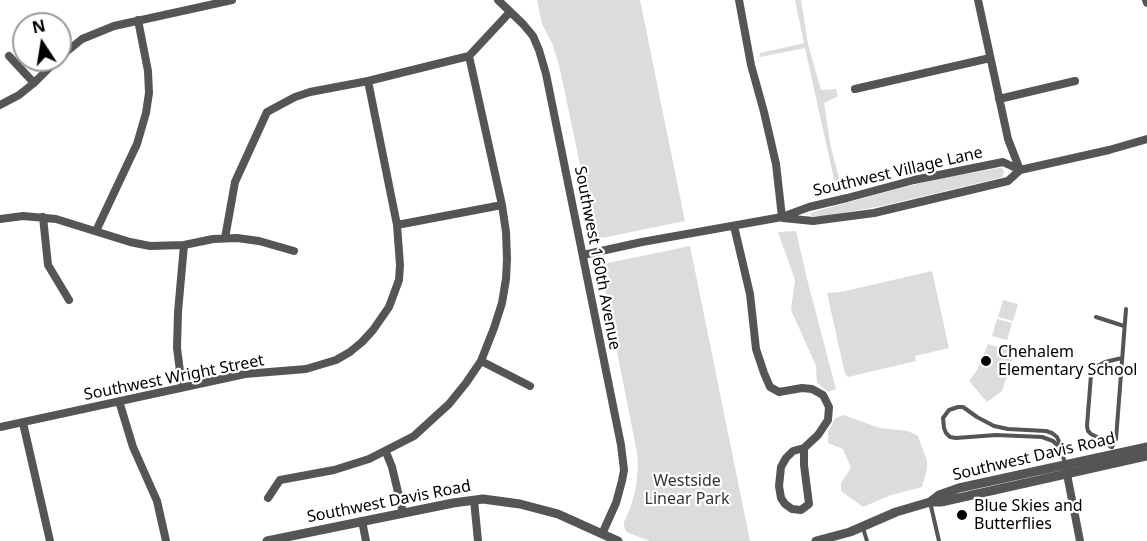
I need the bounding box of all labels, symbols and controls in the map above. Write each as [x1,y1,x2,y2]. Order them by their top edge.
north arrow [12,12,72,72]
text: N [30,14,47,38]
street label: Southwest Village Lane [811,143,985,201]
street label: Southwest 160th Avenue [570,165,624,351]
place label: Chehalem Elementary School [998,342,1137,380]
street label: Southwest Wright Street [82,351,266,405]
marker: Chehalem Elementary School [979,354,993,368]
street label: Southwest Davis Road [951,429,1117,485]
park label: Westside Linear Park [645,471,729,509]
street label: Southwest Davis Road [305,477,473,527]
place label: Blue Skies and Butterflies [974,496,1083,534]
marker: Blue Skies and Butterflies [955,508,969,522]

